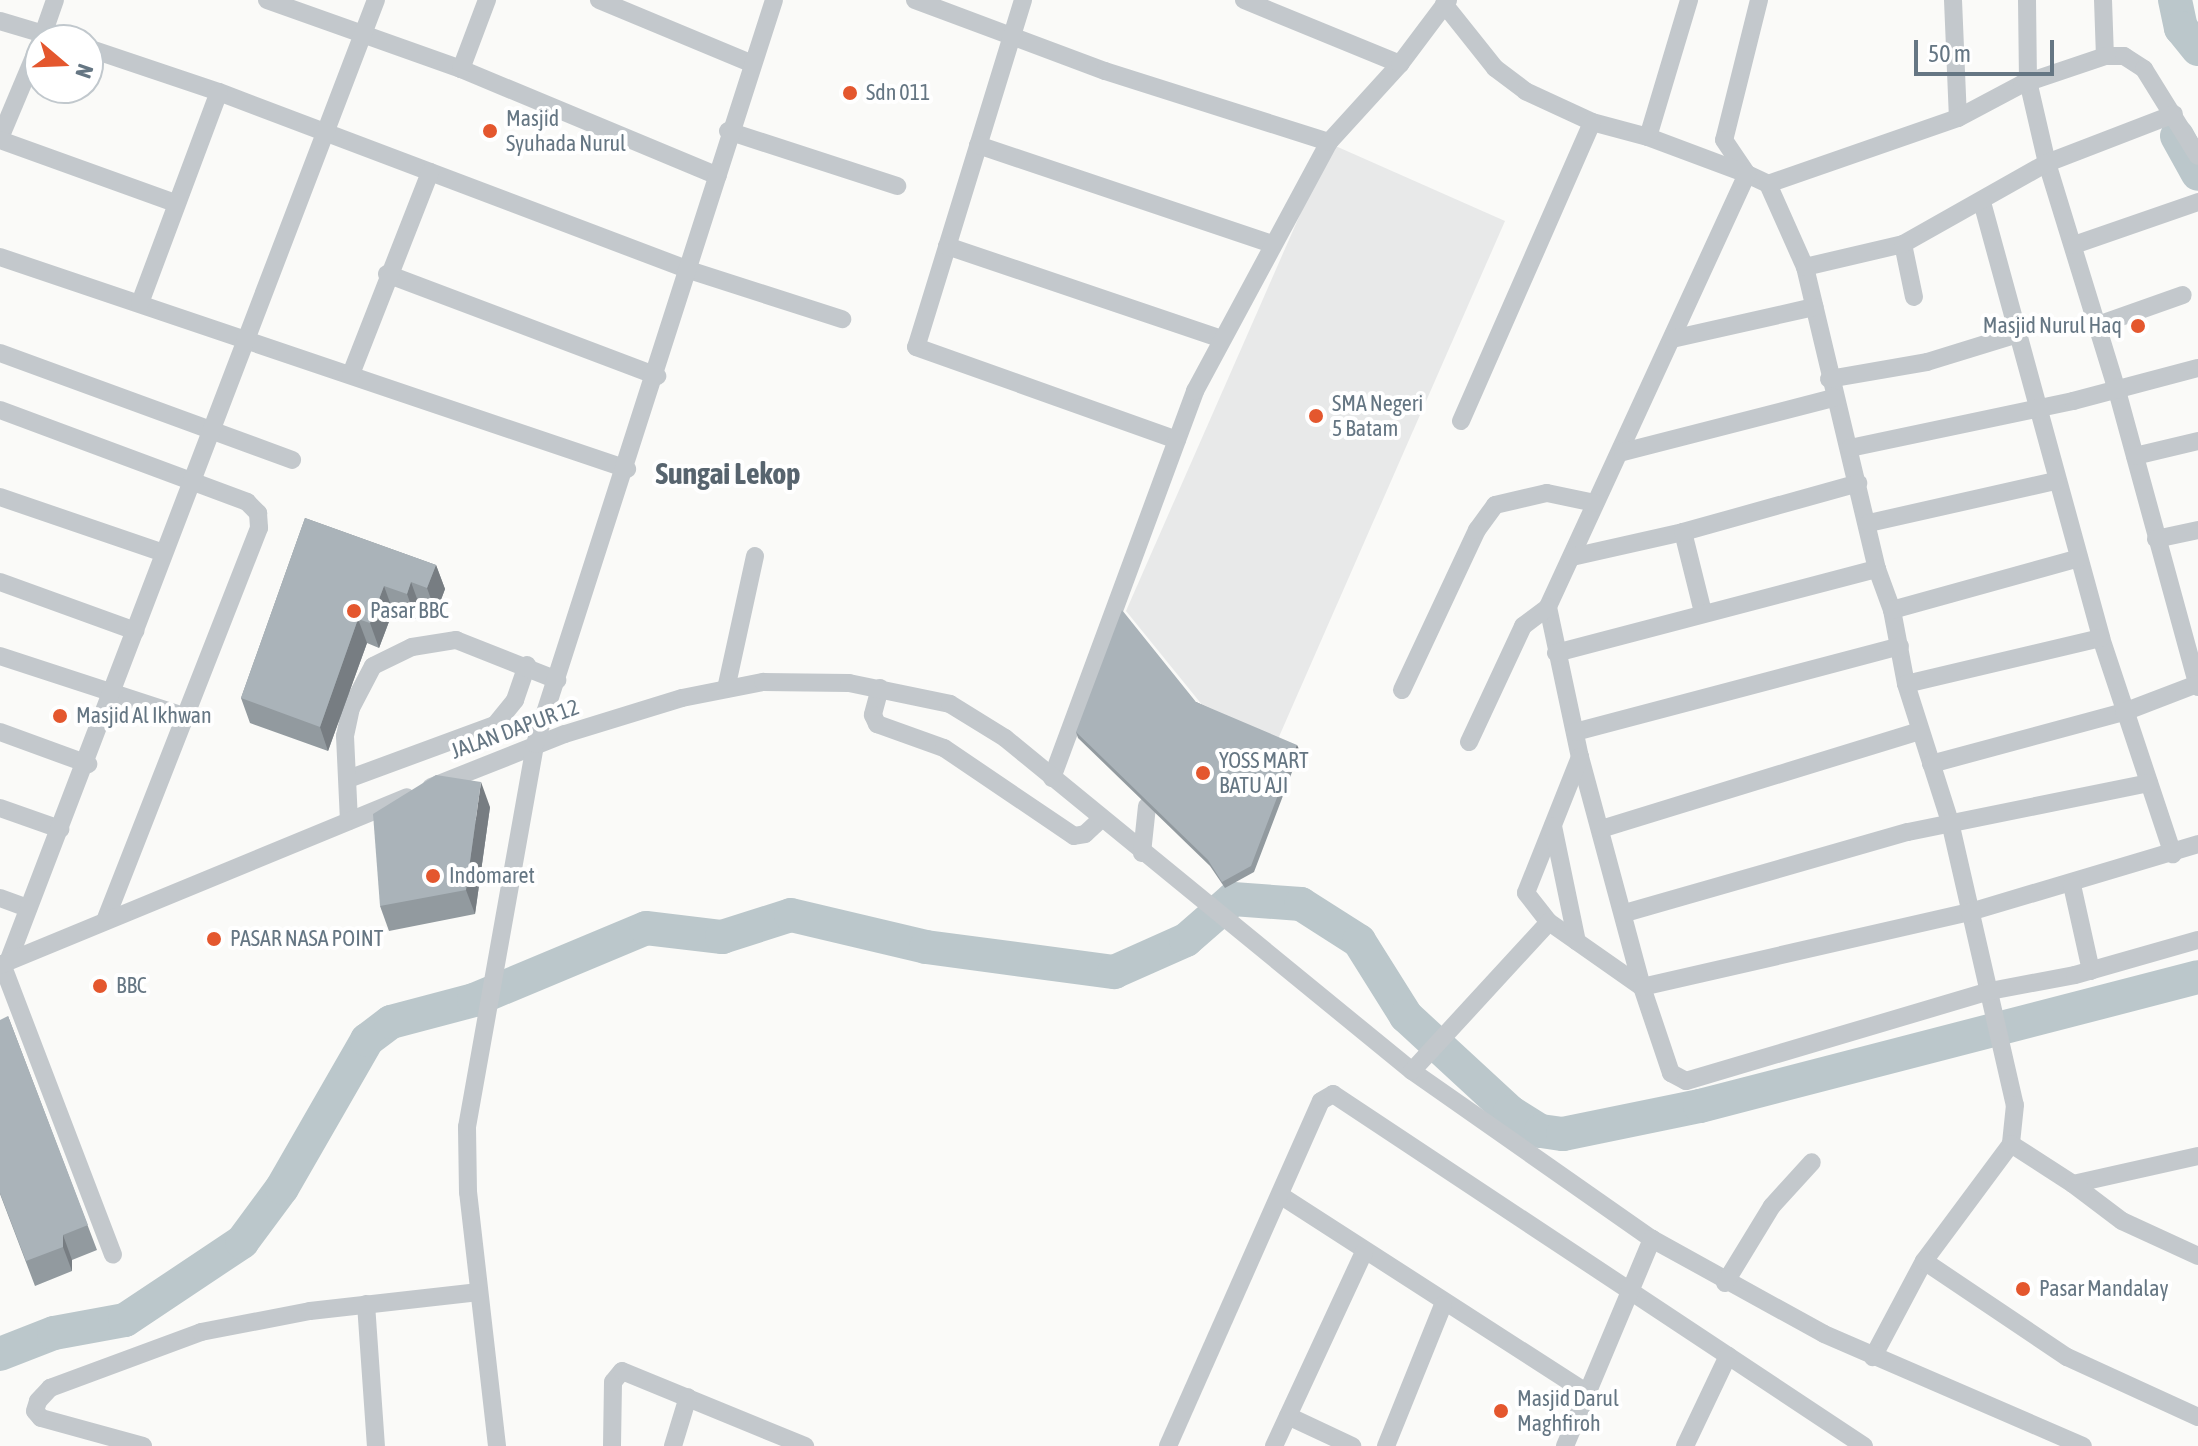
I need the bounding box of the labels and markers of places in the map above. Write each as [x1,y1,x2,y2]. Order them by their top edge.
place label: Sdn 011 [866,80,930,106]
marker: Sdn 011 [841,84,859,102]
place label: Masjid Syuhada Nurul [506,105,626,156]
marker: Masjid Syuhada Nurul [481,122,499,140]
place label: Masjid Nurul Haq [1983,313,2122,339]
marker: Masjid Nurul Haq [2129,317,2147,335]
place label: SMA Negeri 5 Batam [1332,390,1423,442]
marker: SMA Negeri 5 Batam [1307,407,1325,425]
place label: Pasar BBC [370,598,449,624]
marker: Pasar BBC [345,602,363,620]
place label: Masjid Al Ikhwan [76,703,212,729]
marker: Masjid Al Ikhwan [51,707,69,725]
place label: YOSS MART BATU AJI [1219,747,1309,798]
marker: YOSS MART BATU AJI [1194,764,1212,782]
place label: Indomaret [449,863,535,889]
marker: Indomaret [424,867,442,885]
place label: PASAR NASA POINT [230,926,383,952]
marker: PASAR NASA POINT [205,930,223,948]
place label: BBC [116,973,147,999]
marker: BBC [91,977,109,995]
place label: Pasar Mandalay [2039,1276,2168,1302]
marker: Pasar Mandalay [2014,1280,2032,1298]
place label: Masjid Darul Maghfiroh [1517,1385,1619,1436]
marker: Masjid Darul Maghfiroh [1492,1402,1510,1420]

